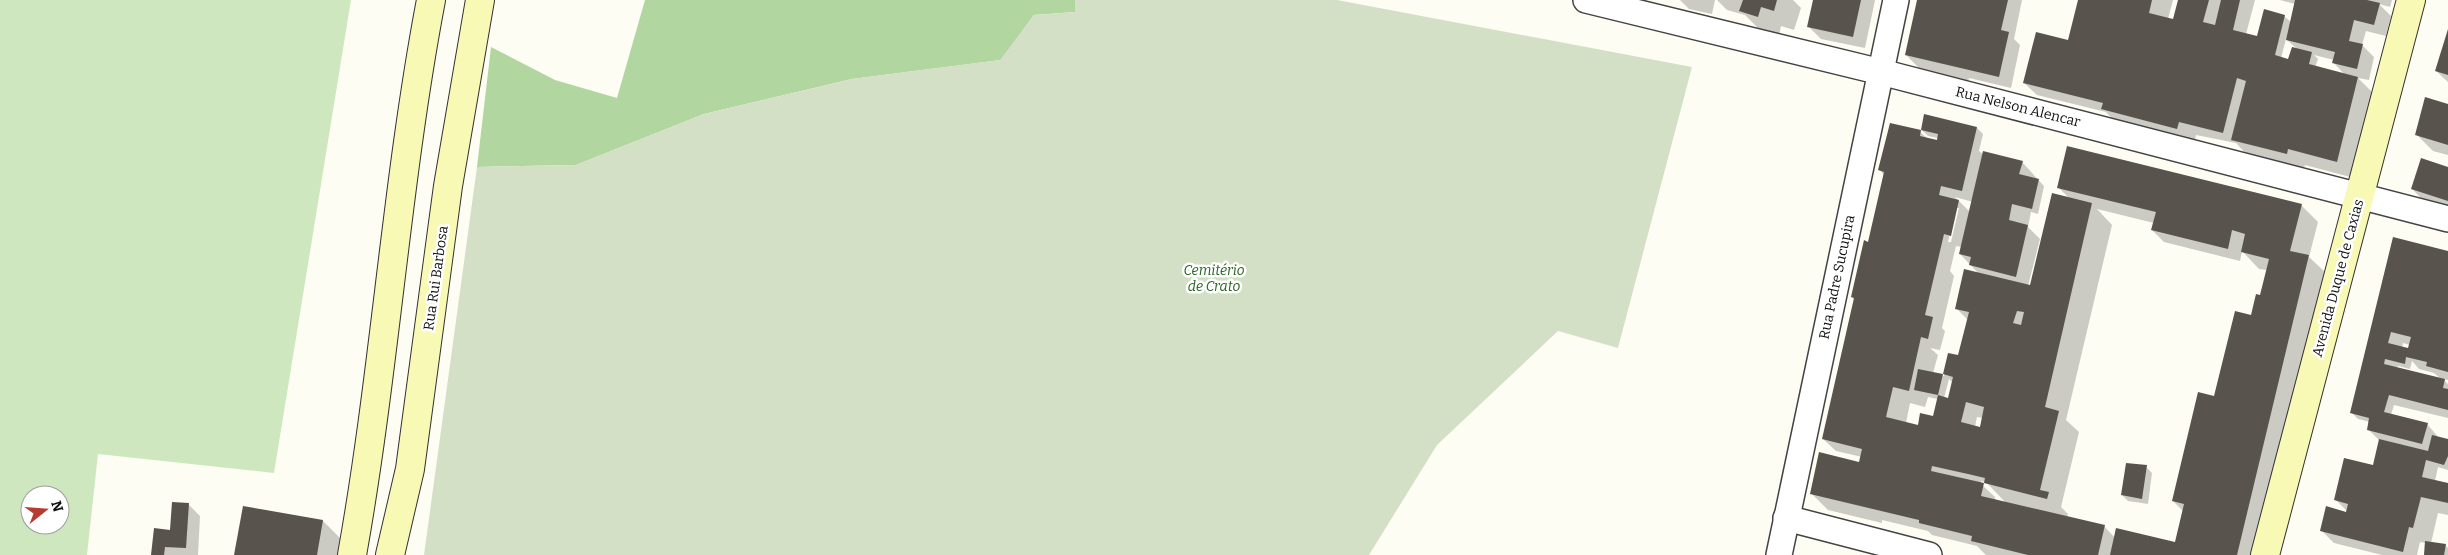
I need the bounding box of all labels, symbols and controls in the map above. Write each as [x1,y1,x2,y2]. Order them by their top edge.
street label: Rua Nelson Alencar [1954,83,2082,131]
street label: Avenida Duque de Caxias [2309,197,2367,359]
street label: Rua Padre Sucupira [1816,213,1859,341]
street label: Rua Rui Barbosa [420,224,452,331]
park label: Cemitério de Crato [1183,262,1245,295]
north arrow [20,485,70,535]
text: N [47,499,67,514]

